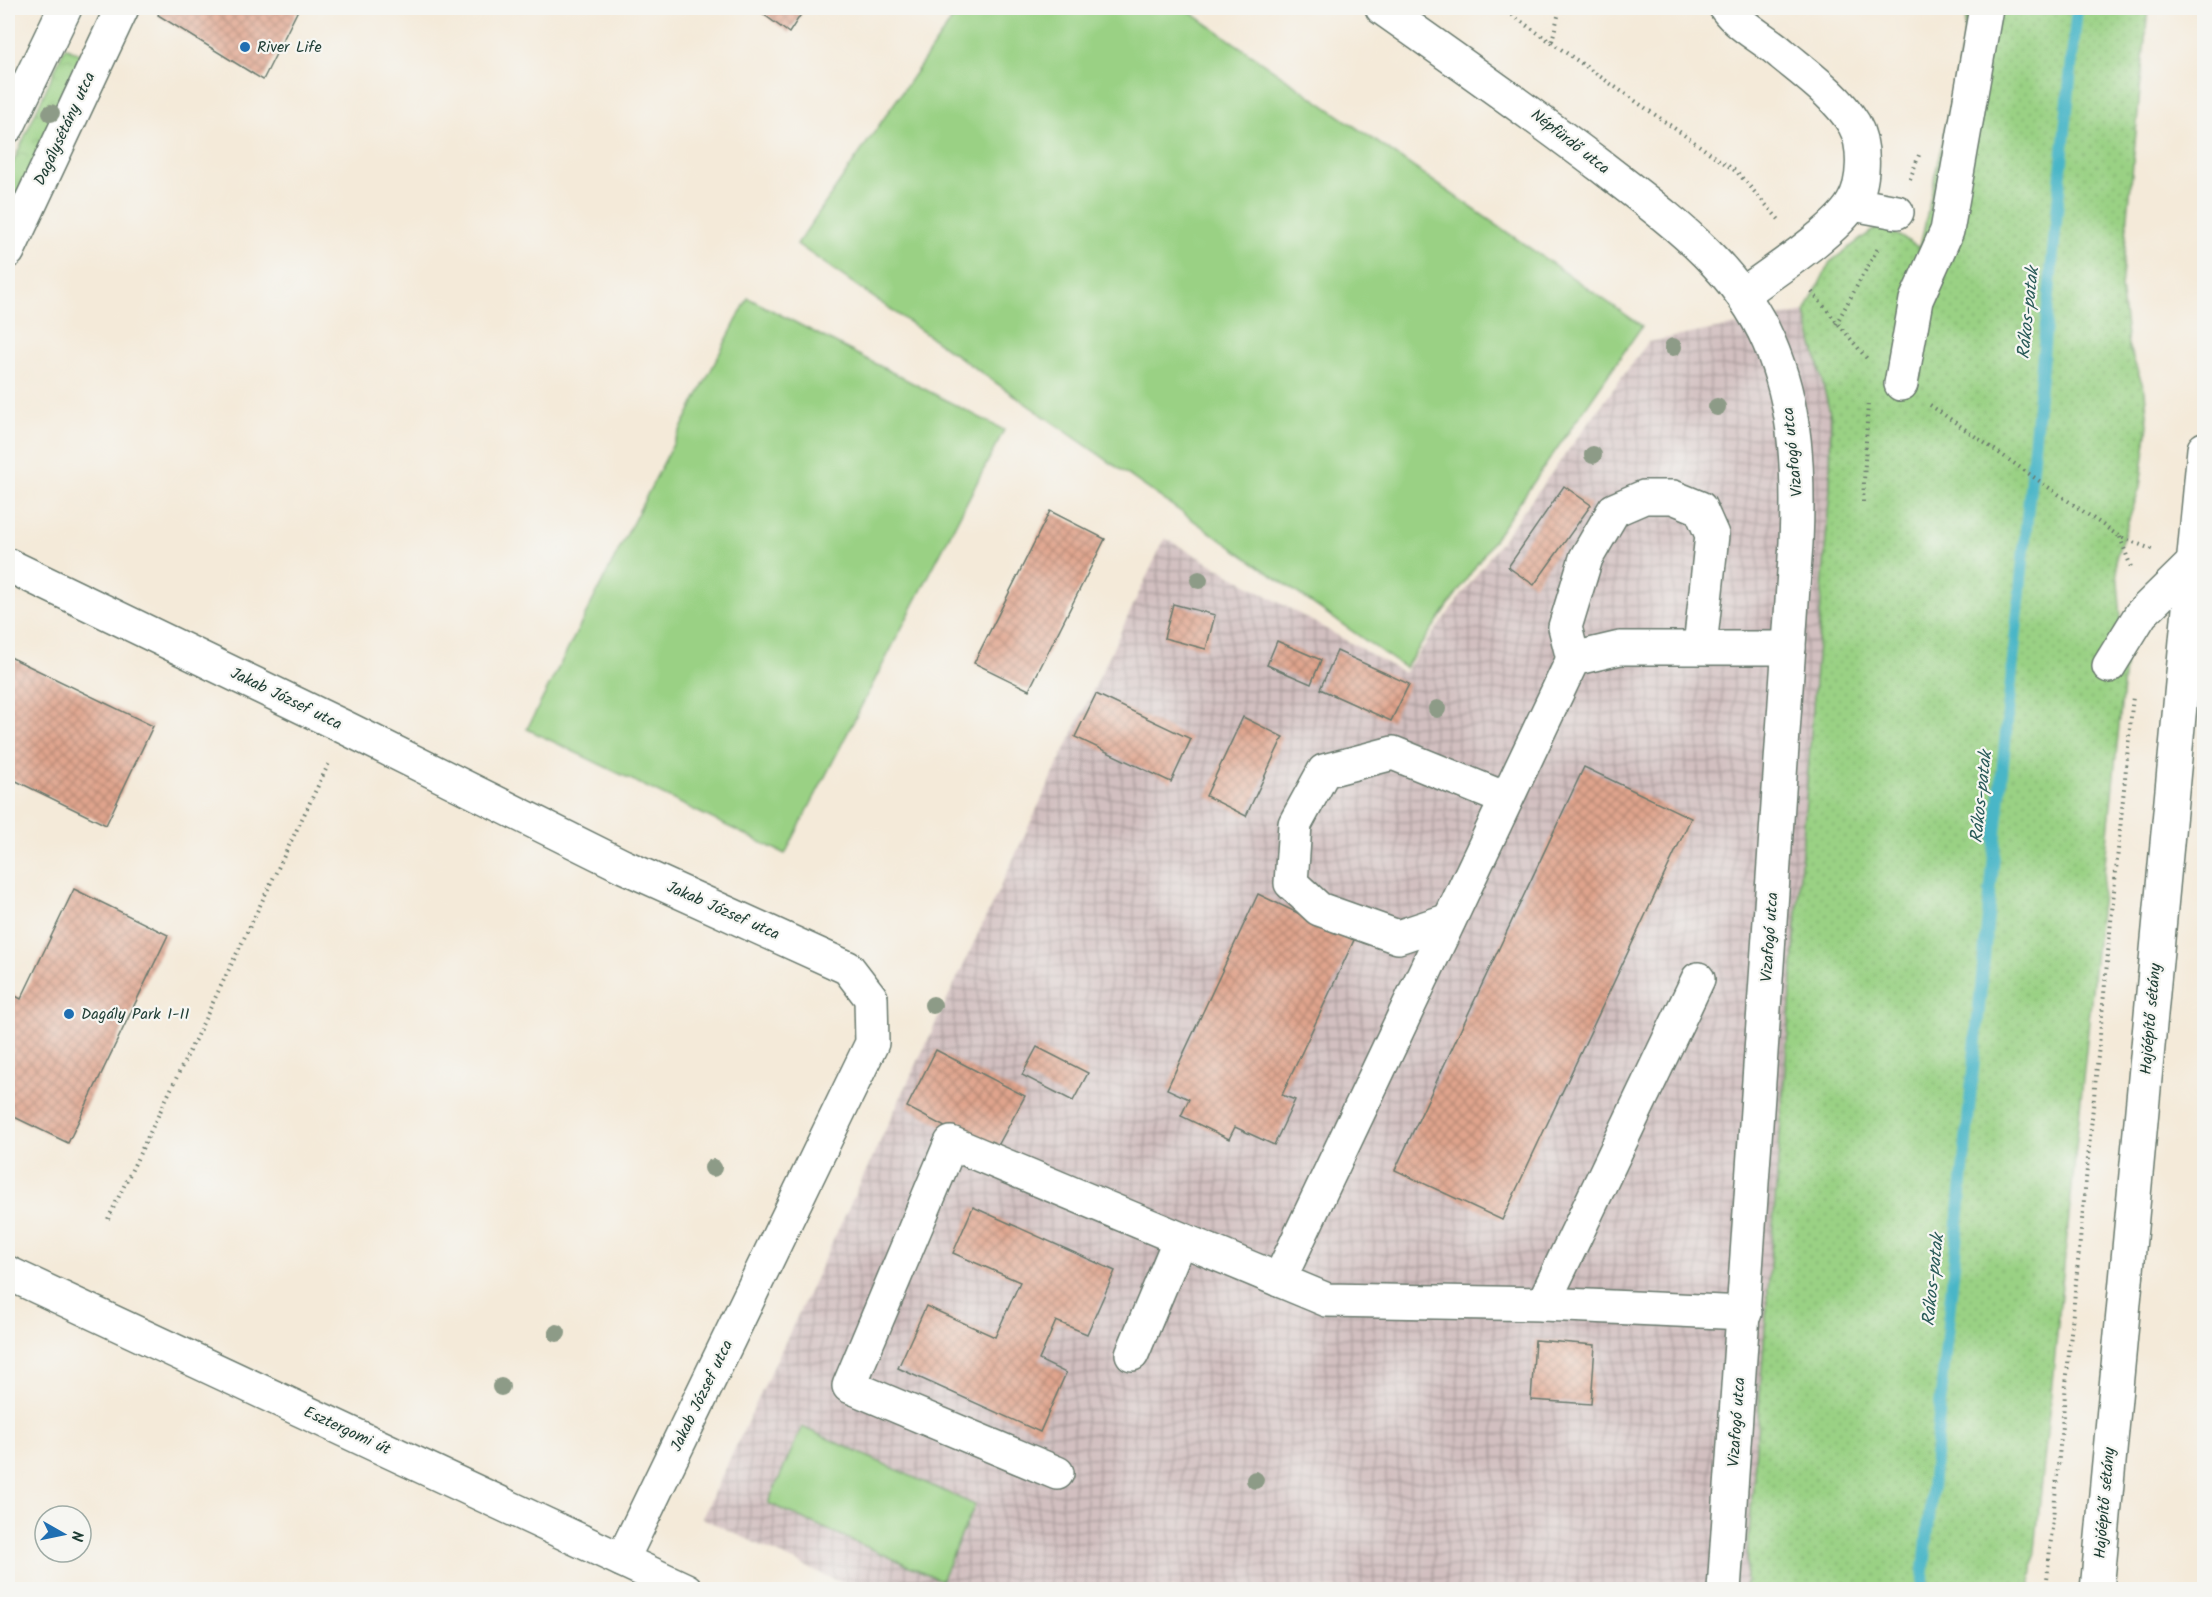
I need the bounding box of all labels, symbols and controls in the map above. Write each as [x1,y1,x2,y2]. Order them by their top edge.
place label: River Life [257,35,322,60]
marker: River Life [238,40,252,54]
street label: Dagálysétány utca [28,68,102,190]
street label: Népfürdő utca [1525,103,1615,181]
water label: Rákos-patak [2010,263,2049,360]
street label: Vizafogó utca [1776,406,1810,498]
street label: Jakab József utca [226,661,346,737]
water label: Rákos-patak [1963,747,2002,844]
street label: Jakab József utca [662,875,784,947]
street label: Vizafogó utca [1754,891,1786,983]
street label: Hajóépítő sétány [2134,962,2168,1076]
place label: Dagály Park I-II [81,1002,189,1027]
marker: Dagály Park I-II [62,1007,76,1021]
water label: Rákos-patak [1915,1230,1954,1327]
street label: Jakab József utca [664,1336,740,1456]
street label: Vizafogó utca [1721,1376,1753,1468]
street label: Esztergomi út [299,1400,395,1462]
street label: Hajóépítő sétány [2088,1446,2122,1560]
north arrow [33,1504,93,1564]
text: N [63,1529,89,1543]

